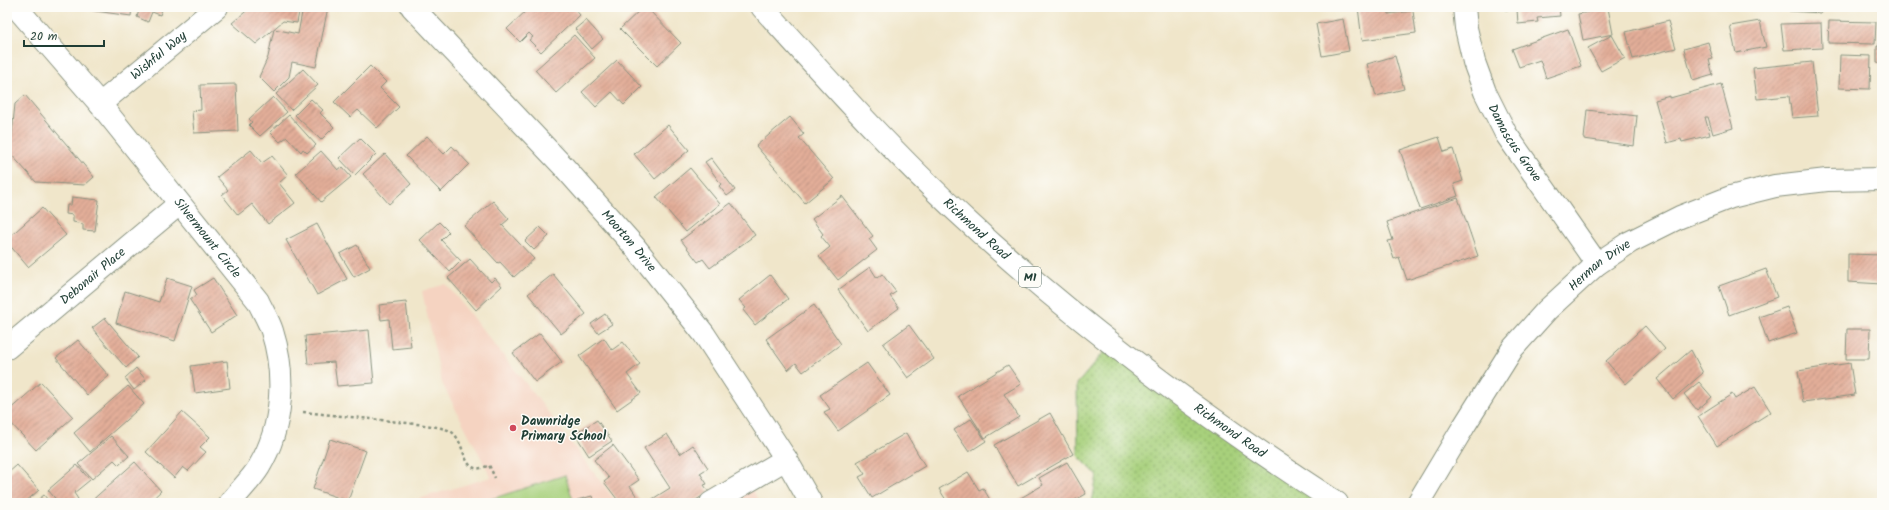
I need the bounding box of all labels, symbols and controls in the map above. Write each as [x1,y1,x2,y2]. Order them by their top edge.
scale bar [24,22,104,48]
street label: Wishful Way [126,25,192,85]
text: 20 m [30,27,58,46]
street label: Damascus Grove [1482,100,1547,186]
street label: Silvermount Circle [168,193,247,283]
street label: Richmond Road [938,193,1015,266]
street label: Moorton Drive [596,205,662,277]
street label: Herman Drive [1563,234,1635,296]
street label: Debonair Place [55,242,131,310]
road number: M1 [1019,267,1041,287]
street label: Richmond Road [1189,398,1271,464]
place label: Dawnridge Primary School [521,411,607,447]
marker: Dawnridge Primary School [508,423,518,433]

